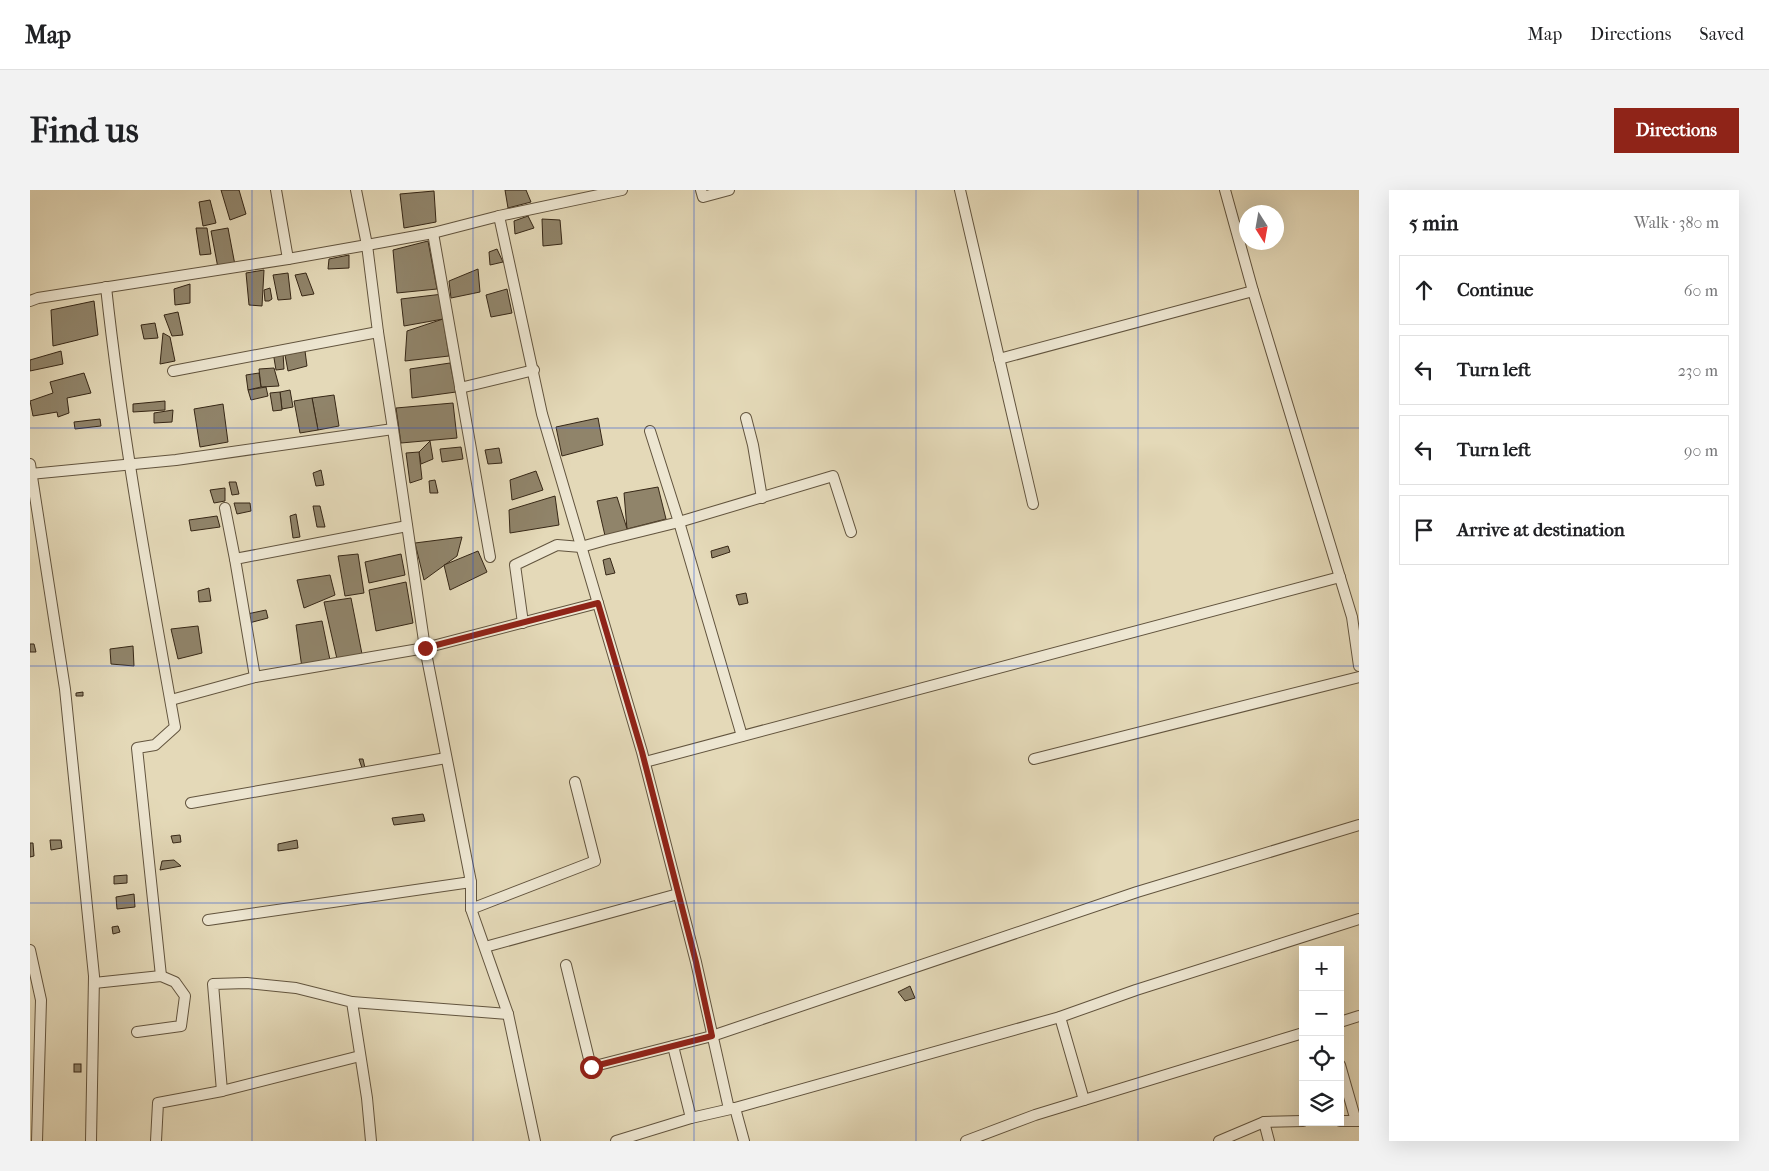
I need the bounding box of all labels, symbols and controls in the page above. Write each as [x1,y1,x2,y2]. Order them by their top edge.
text: Map [25,21,71,49]
text: Map [1528,24,1562,45]
text: Directions [1590,24,1671,45]
text: Saved [1699,24,1744,45]
button: Directions [1614,108,1739,153]
text: Find us [30,110,139,151]
north arrow [1239,205,1284,250]
text: 5 min [1409,211,1458,235]
text: Walk · 380 m [1634,213,1719,232]
icon: ahead [1410,276,1438,304]
text: Continue [1457,279,1533,301]
text: 60 m [1684,281,1718,300]
icon: left [1410,356,1438,384]
text: Turn left [1457,359,1531,381]
text: 230 m [1678,361,1718,380]
icon: left [1410,436,1438,464]
text: Turn left [1457,439,1531,461]
text: 90 m [1684,441,1718,460]
icon: arrive [1410,516,1438,544]
text: Arrive at destination [1457,519,1625,541]
route end [414,637,437,660]
map controls [1299,946,1344,1126]
button: + [1299,946,1344,991]
button: − [1299,991,1344,1036]
button: locate [1299,1036,1344,1081]
route start [580,1056,603,1079]
button: layers [1299,1081,1344,1126]

